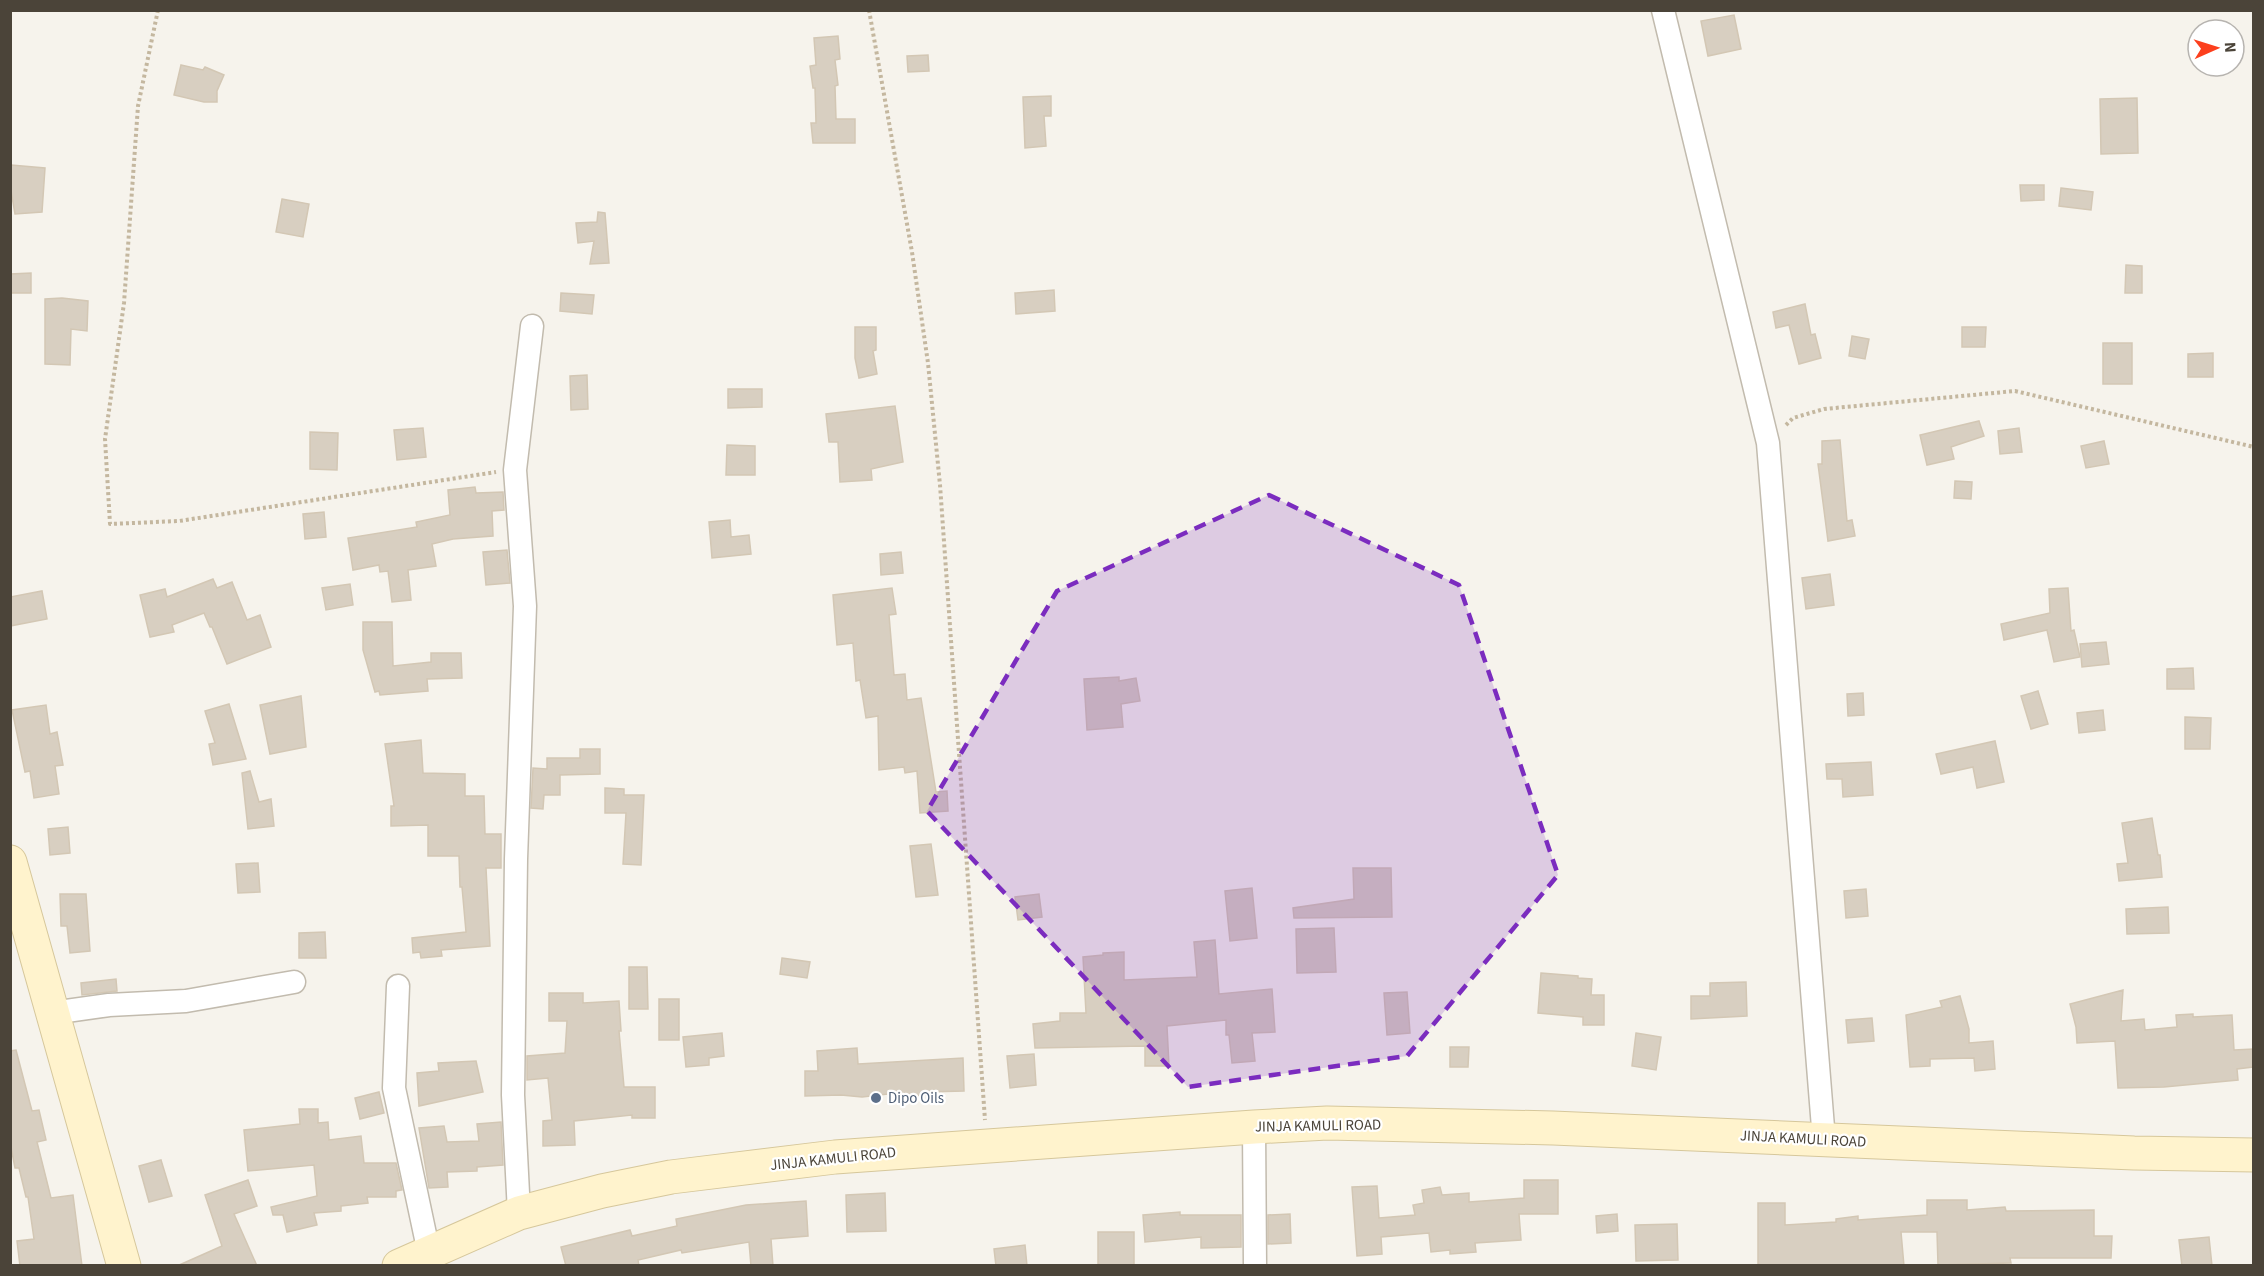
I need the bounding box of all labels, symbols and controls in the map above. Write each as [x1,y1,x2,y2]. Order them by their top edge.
north arrow [2186,18,2246,78]
text: N [2219,41,2241,53]
place label: Dipo Oils [888,1088,944,1109]
marker: Dipo Oils [869,1091,883,1105]
street label: JINJA KAMULI ROAD [1255,1114,1381,1138]
street label: JINJA KAMULI ROAD [1739,1125,1867,1153]
street label: JINJA KAMULI ROAD [769,1142,897,1176]

